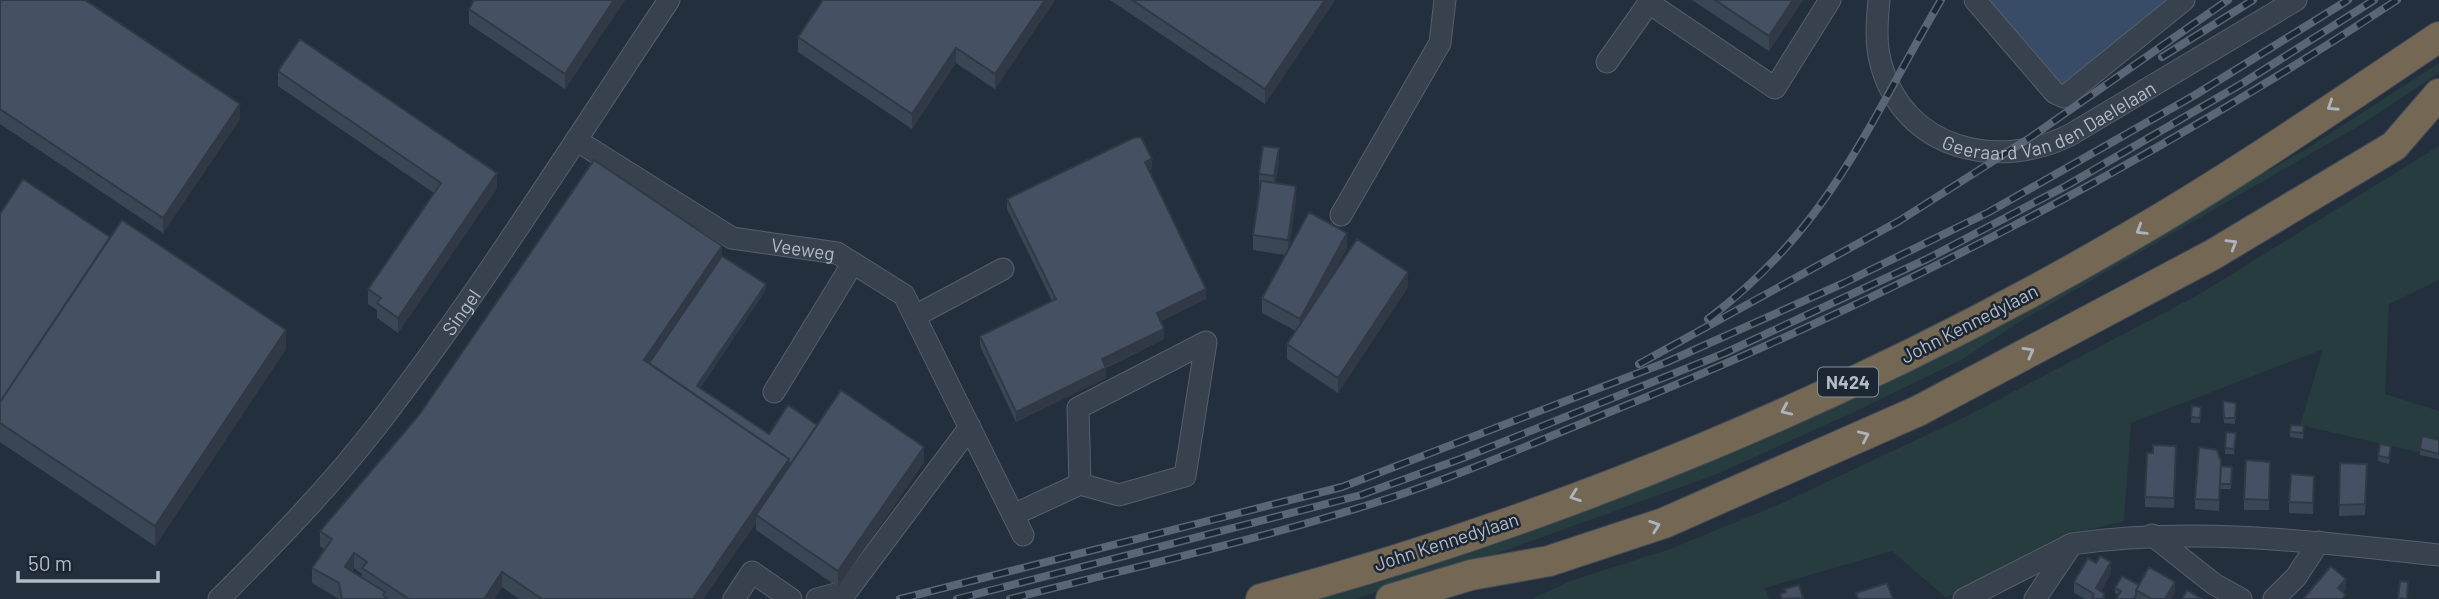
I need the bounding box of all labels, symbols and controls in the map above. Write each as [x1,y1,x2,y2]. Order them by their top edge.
street label: Geeraard Van den Daelelaan [1939,75,2159,163]
one-way arrow [2327,98,2340,111]
one-way arrow [2136,221,2149,234]
street label: Veeweg [770,232,836,264]
one-way arrow [2224,239,2237,252]
street label: John Kennedylaan [1897,279,2041,367]
street label: Singel [436,284,485,339]
one-way arrow [2022,347,2034,360]
road number: N424 [1818,368,1878,396]
one-way arrow [1780,402,1793,416]
one-way arrow [1857,430,1869,444]
one-way arrow [1570,488,1582,502]
street label: John Kennedylaan [1371,507,1521,575]
one-way arrow [1648,520,1660,534]
scale bar [18,540,158,584]
text: 50 m [28,550,72,575]

